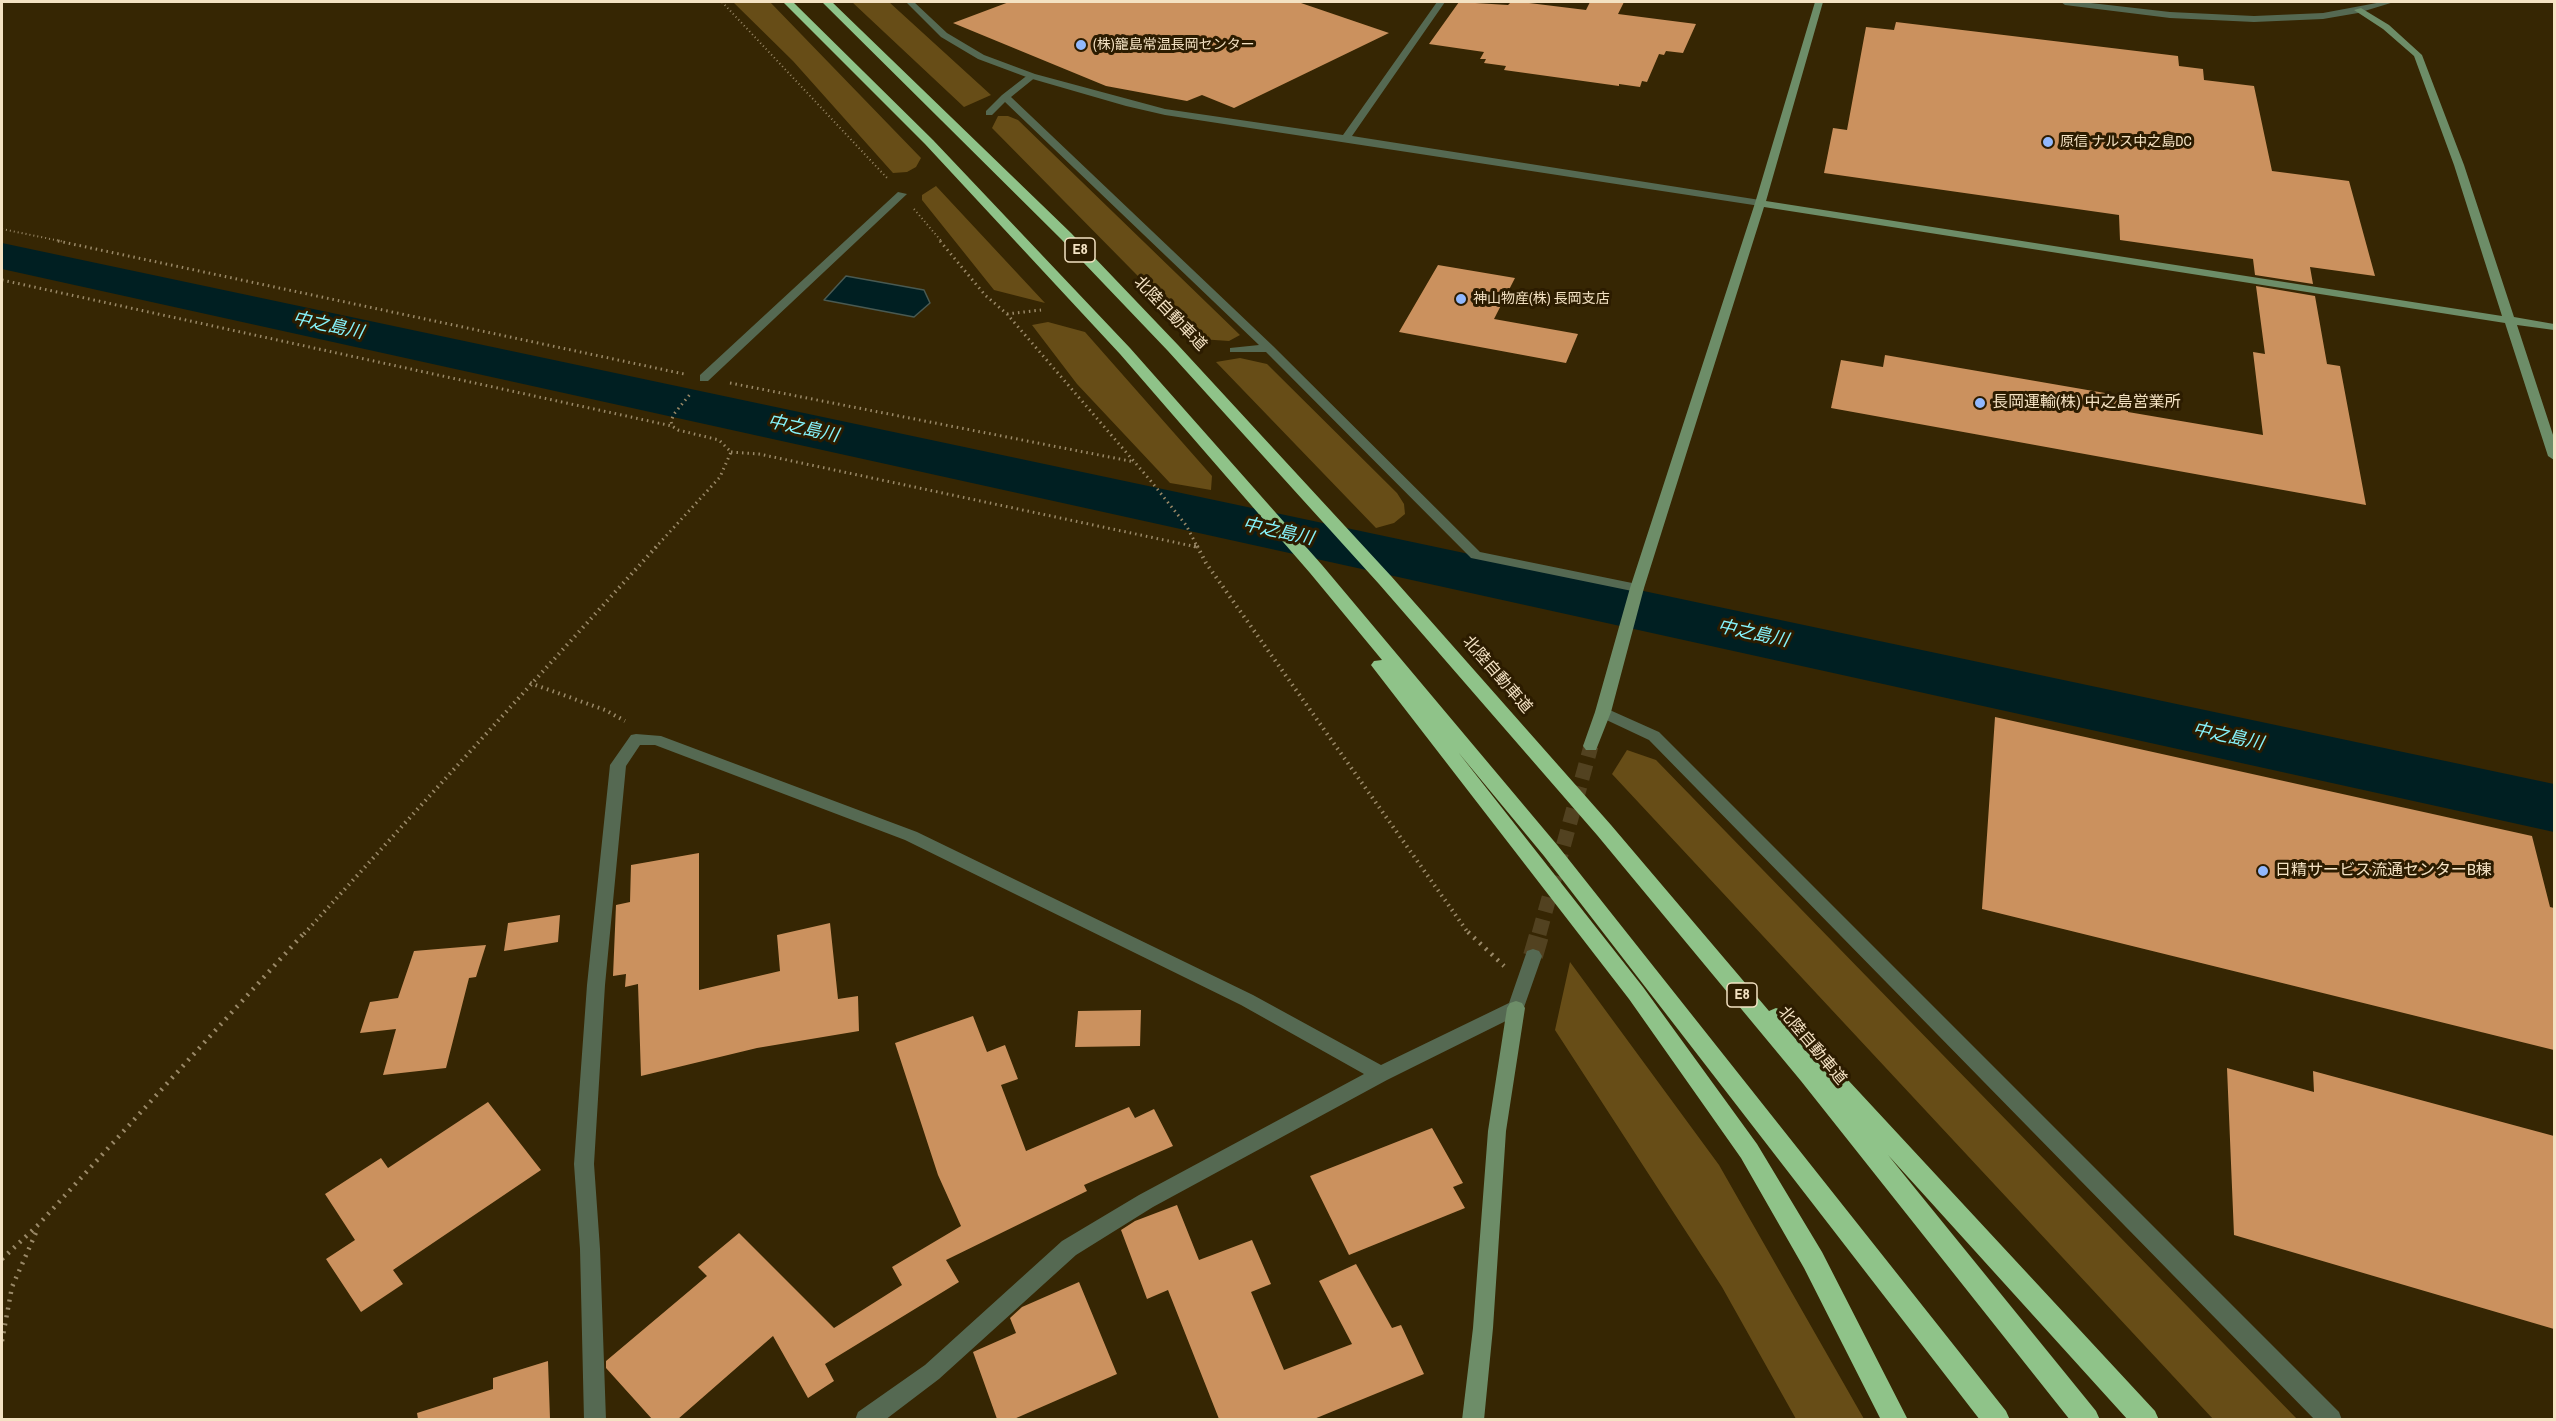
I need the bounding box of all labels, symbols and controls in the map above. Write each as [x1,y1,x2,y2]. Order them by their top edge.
place label: (株)籠島常温長岡センター [1093,37,1255,53]
marker: (株)籠島常温長岡センター [1074,38,1088,52]
place label: 原信 ナルス中之島DC [2060,134,2192,150]
marker: 原信 ナルス中之島DC [2041,135,2055,149]
road number: E8 [1065,238,1095,262]
street label: 北陸自動車道 [1130,273,1210,355]
place label: 神山物産(株) 長岡支店 [1473,291,1610,307]
marker: 神山物産(株) 長岡支店 [1454,292,1468,306]
water label: 中之島川 [291,308,365,344]
place label: 長岡運輸(株) 中之島営業所 [1992,393,2180,413]
marker: 長岡運輸(株) 中之島営業所 [1973,396,1987,410]
water label: 中之島川 [766,411,840,447]
water label: 中之島川 [1241,514,1315,550]
water label: 中之島川 [1716,616,1790,652]
street label: 北陸自動車道 [1458,632,1536,718]
water label: 中之島川 [2191,719,2265,755]
place label: 日精サービス流通センターB棟 [2275,861,2492,881]
marker: 日精サービス流通センターB棟 [2256,864,2270,878]
road number: E8 [1727,983,1757,1007]
street label: 北陸自動車道 [1774,1003,1850,1089]

